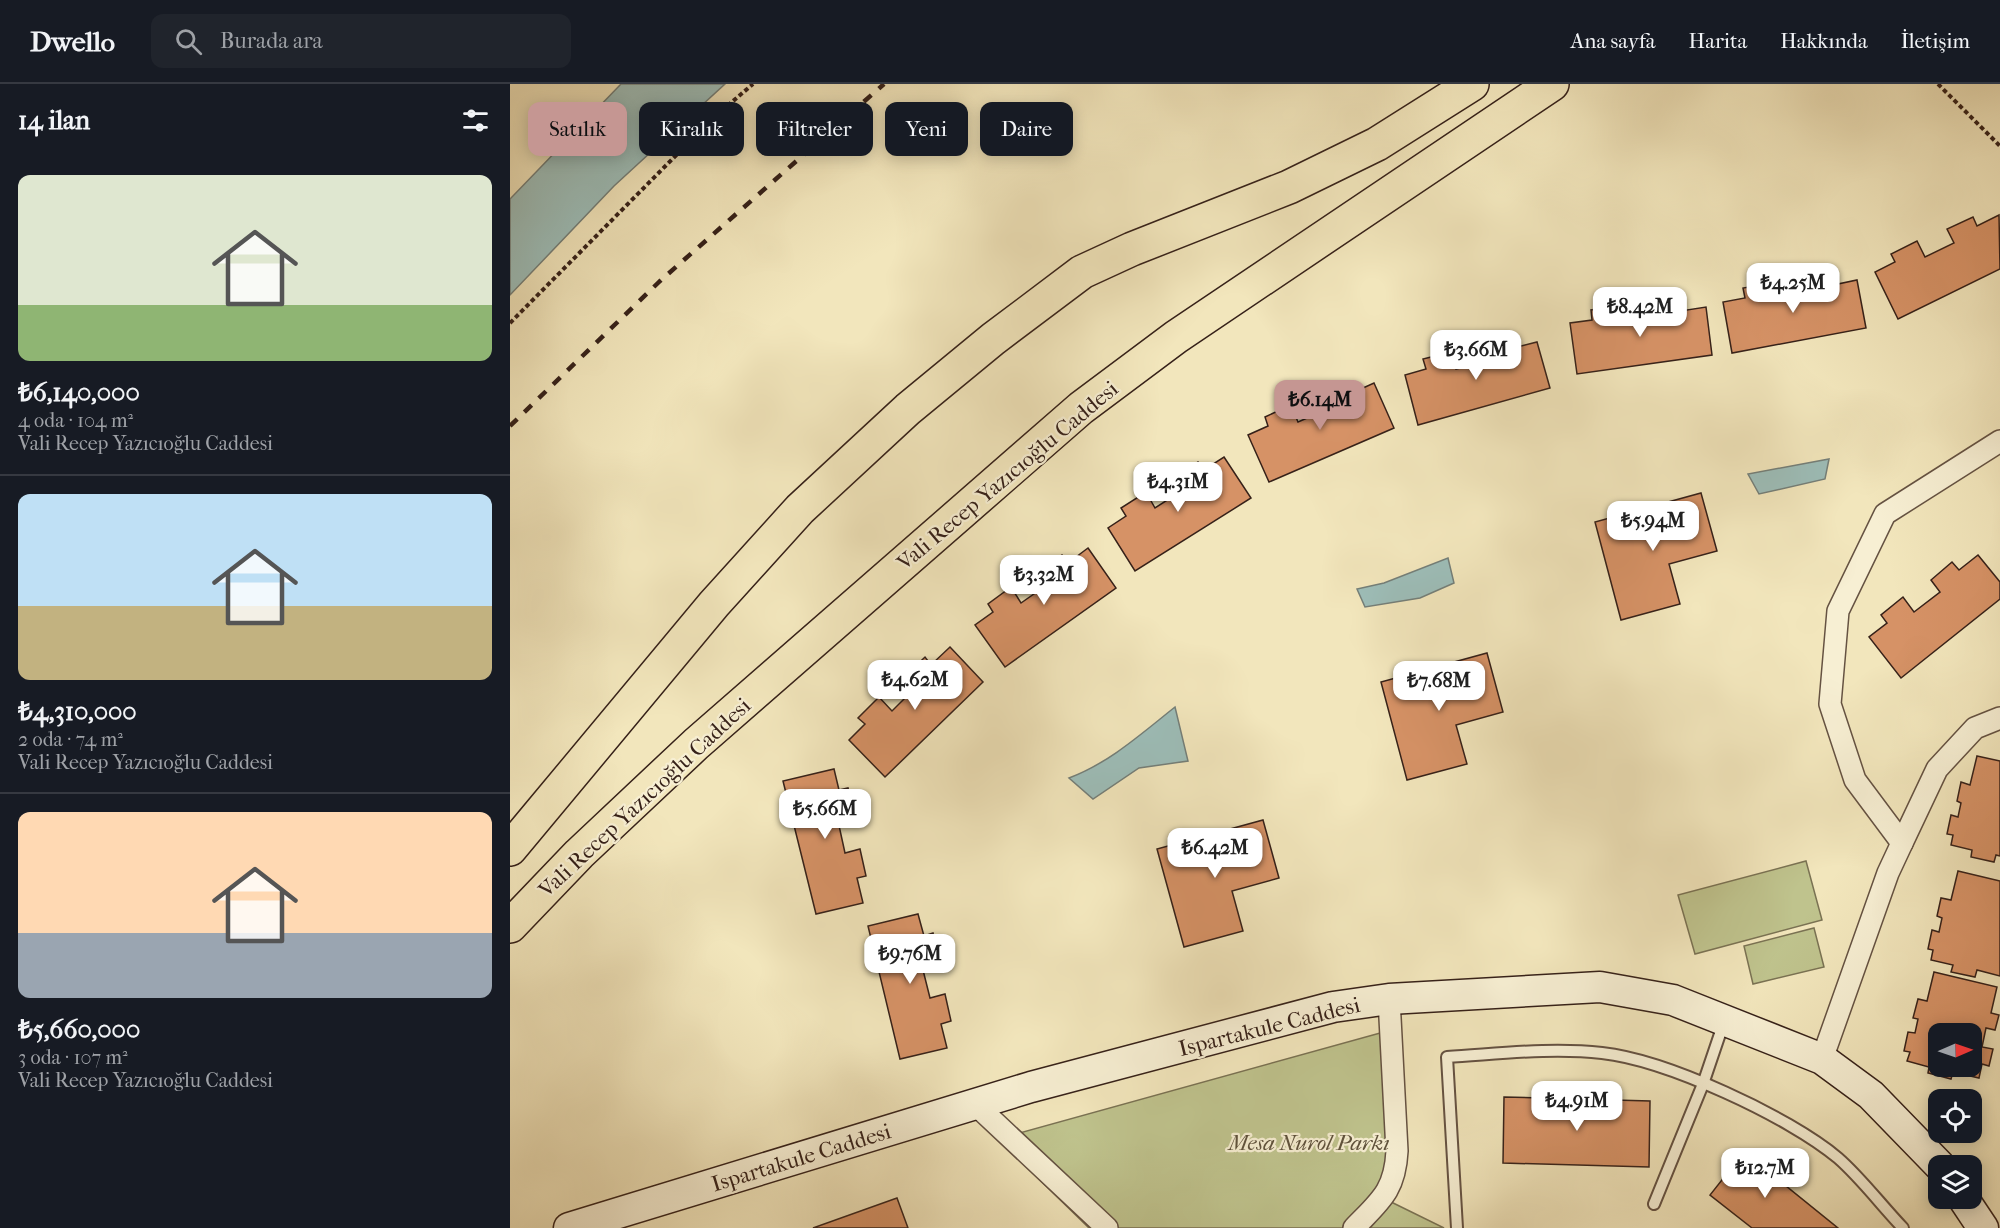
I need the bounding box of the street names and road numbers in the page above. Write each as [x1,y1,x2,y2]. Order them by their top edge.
street label: Vali Recep Yazıcıoğlu Caddesi [891,375,1124,577]
street label: Vali Recep Yazıcıoğlu Caddesi [533,692,756,904]
street label: Ispartakule Caddesi [1176,992,1363,1062]
street label: Ispartakule Caddesi [709,1118,895,1198]

